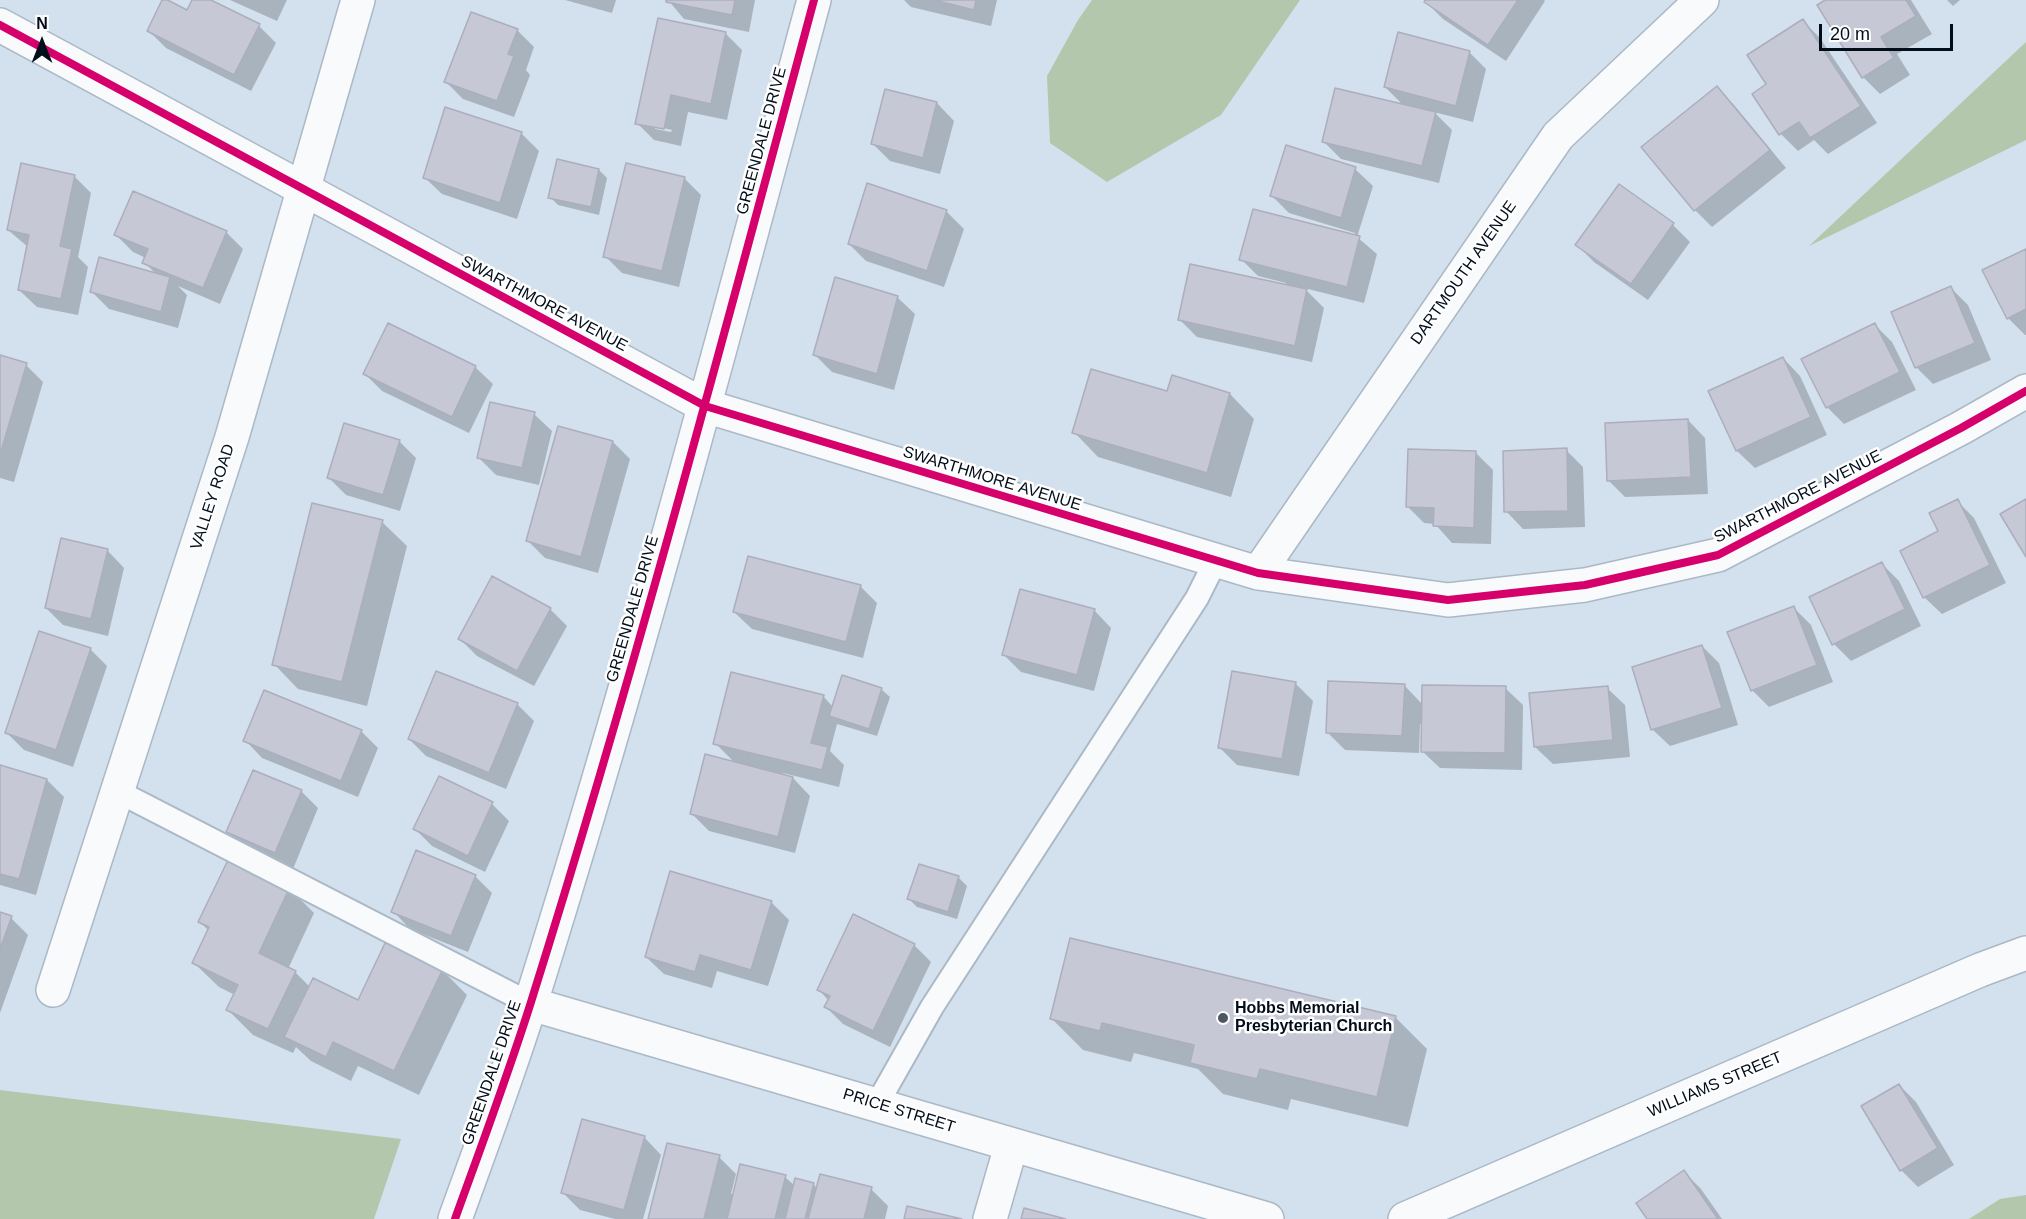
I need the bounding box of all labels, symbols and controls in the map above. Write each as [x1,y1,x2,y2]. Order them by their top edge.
north arrow [12,12,72,72]
scale bar [1822,12,1956,50]
text: N [36,15,48,32]
text: 20 m [1830,24,1870,44]
street label: GREENDALE DRIVE [733,65,791,217]
street label: DARTMOUTH AVENUE [1407,197,1521,349]
street label: SWARTHMORE AVENUE [458,252,630,356]
street label: VALLEY ROAD [187,442,239,552]
street label: SWARTHMORE AVENUE [900,443,1084,515]
street label: SWARTHMORE AVENUE [1711,446,1885,548]
street label: GREENDALE DRIVE [603,533,663,685]
street label: GREENDALE DRIVE [458,998,526,1148]
place label: Hobbs Memorial Presbyterian Church [1235,999,1392,1037]
marker: Hobbs Memorial Presbyterian Church [1216,1011,1230,1025]
street label: WILLIAMS STREET [1645,1048,1785,1122]
street label: PRICE STREET [841,1085,957,1137]

